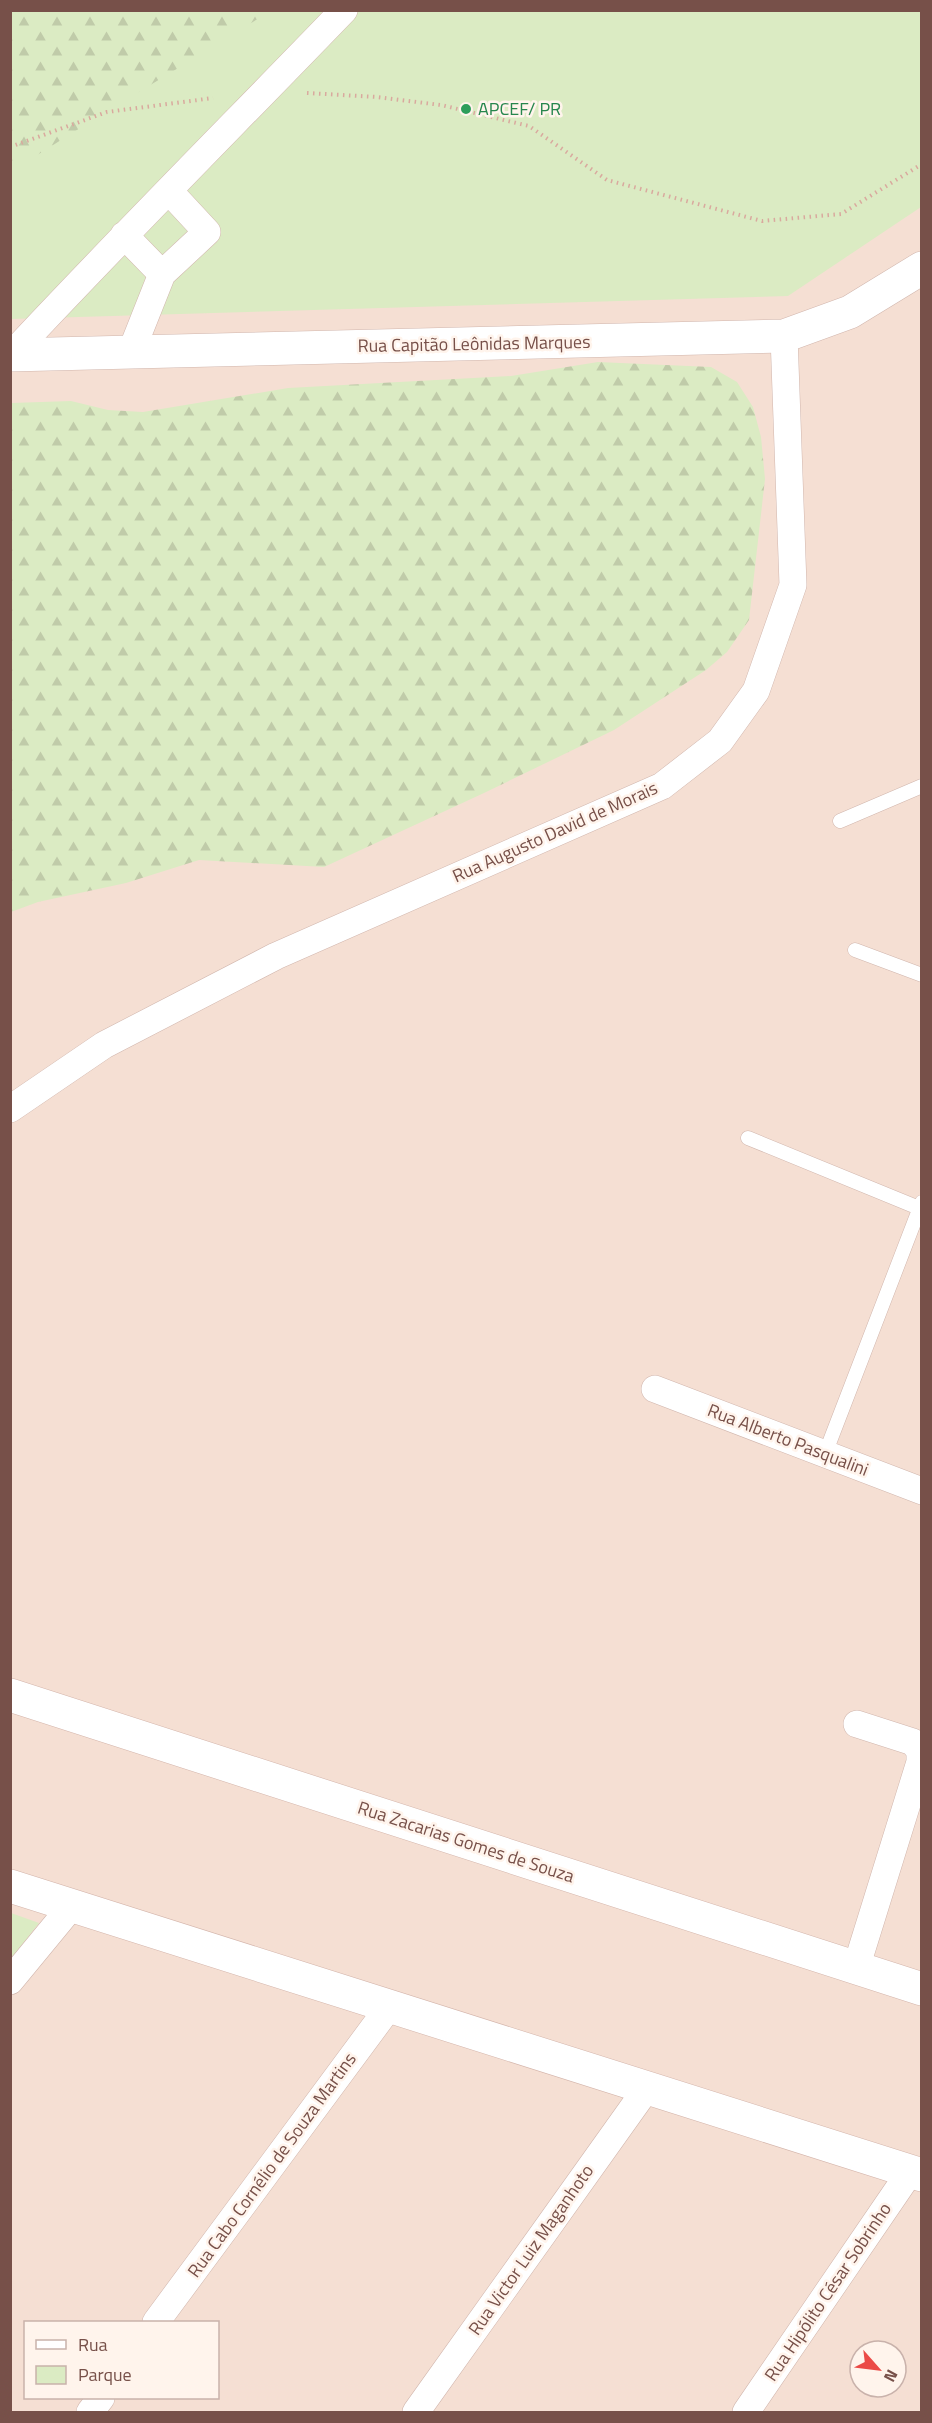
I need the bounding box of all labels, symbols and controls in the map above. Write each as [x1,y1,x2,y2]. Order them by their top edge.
place label: APCEF/ PR [478,95,561,122]
marker: APCEF/ PR [459,102,473,116]
street label: Rua Capitão Leônidas Marques [357,328,591,359]
street label: Rua Augusto David de Morais [448,774,662,889]
street label: Rua Alberto Pasqualini [704,1396,873,1483]
street label: Rua Zacarias Gomes de Souza [354,1794,578,1889]
street label: Rua Cabo Cornélio de Souza Martins [181,2047,363,2283]
street label: Rua Victor Luiz Maganhoto [461,2159,600,2341]
street label: Rua Hipólito César Sobrinho [758,2197,898,2387]
legend [24,2321,219,2399]
text: Rua [78,2331,108,2358]
north arrow [848,2339,908,2399]
text: Parque [78,2361,132,2388]
text: N [878,2366,904,2387]

